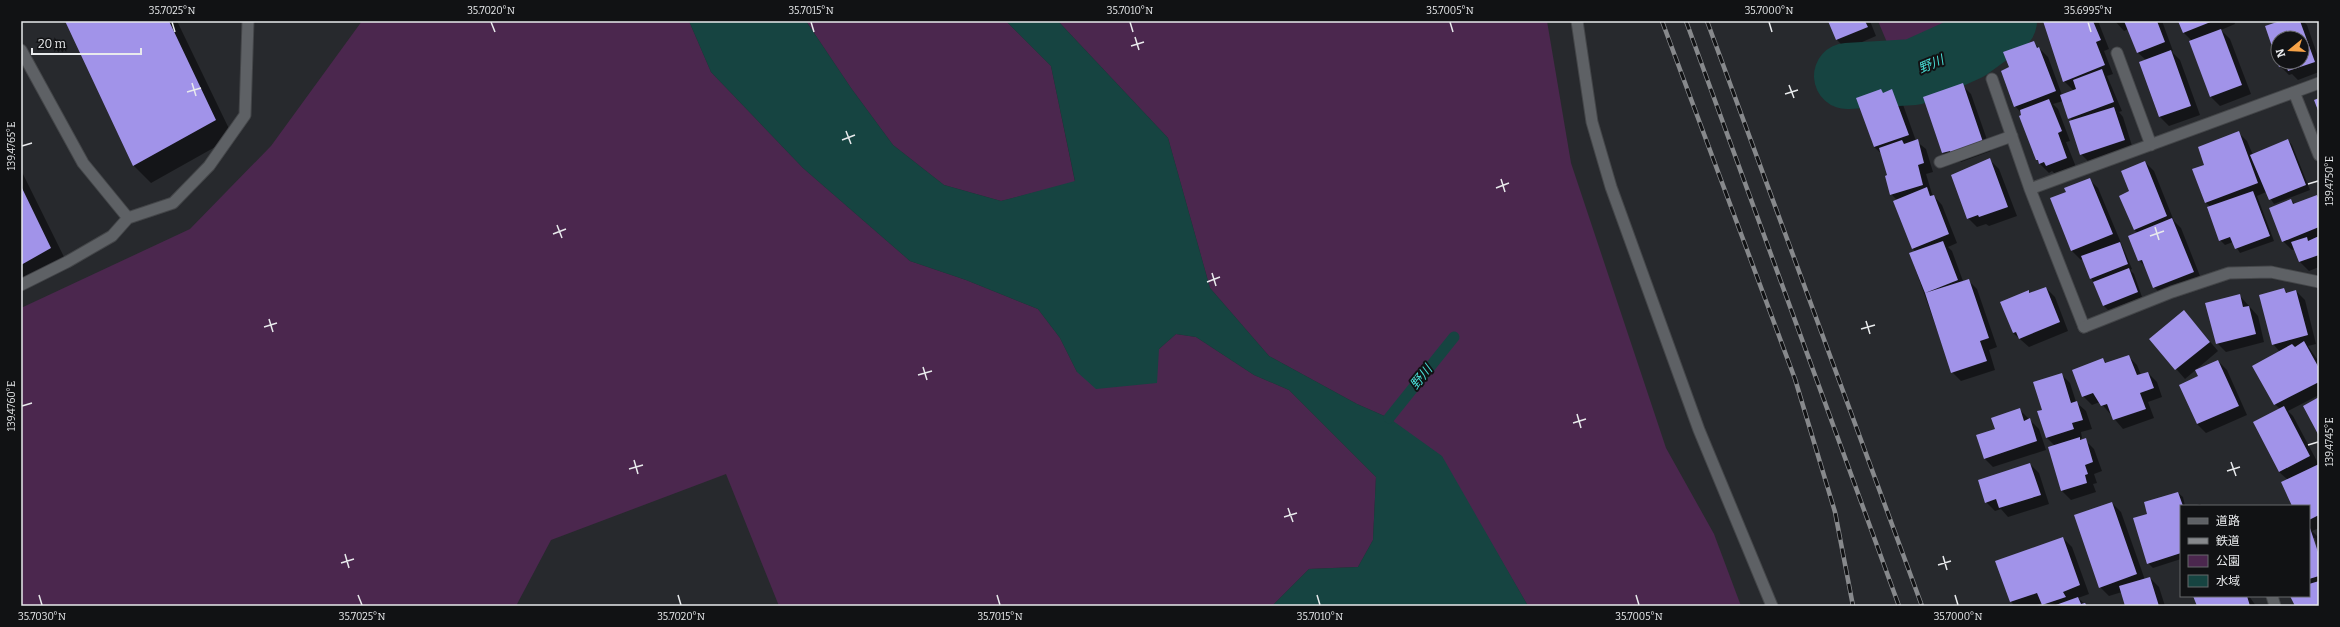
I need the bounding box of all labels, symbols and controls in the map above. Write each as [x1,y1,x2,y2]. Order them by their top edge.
text: 35.7025°N [149,5,195,17]
text: 35.7020°N [467,5,515,17]
text: 35.7015°N [788,5,834,17]
text: 35.7010°N [1107,5,1153,17]
text: 35.7005°N [1426,5,1474,17]
text: 35.7000°N [1745,5,1793,17]
text: 35.6995°N [2064,5,2112,17]
scale bar [32,30,141,56]
north arrow [2270,30,2310,70]
text: 20 m [38,37,67,51]
text: N [2273,46,2288,59]
water label: 野川 [1916,51,1948,76]
text: 139.4765°E [6,122,18,171]
text: 139.4750°E [2324,156,2336,206]
water label: 野川 [1407,361,1436,392]
text: 139.4760°E [6,381,18,431]
text: 139.4745°E [2324,417,2336,467]
legend [2180,505,2310,597]
text: 道路 [2216,514,2240,528]
text: 鉄道 [2216,534,2240,548]
text: 公園 [2216,554,2240,568]
text: 水域 [2216,574,2240,588]
text: 35.7030°N [18,611,66,623]
text: 35.7025°N [339,611,385,623]
text: 35.7020°N [657,611,705,623]
text: 35.7015°N [977,611,1023,623]
text: 35.7010°N [1297,611,1343,623]
text: 35.7005°N [1615,611,1663,623]
text: 35.7000°N [1934,611,1982,623]

